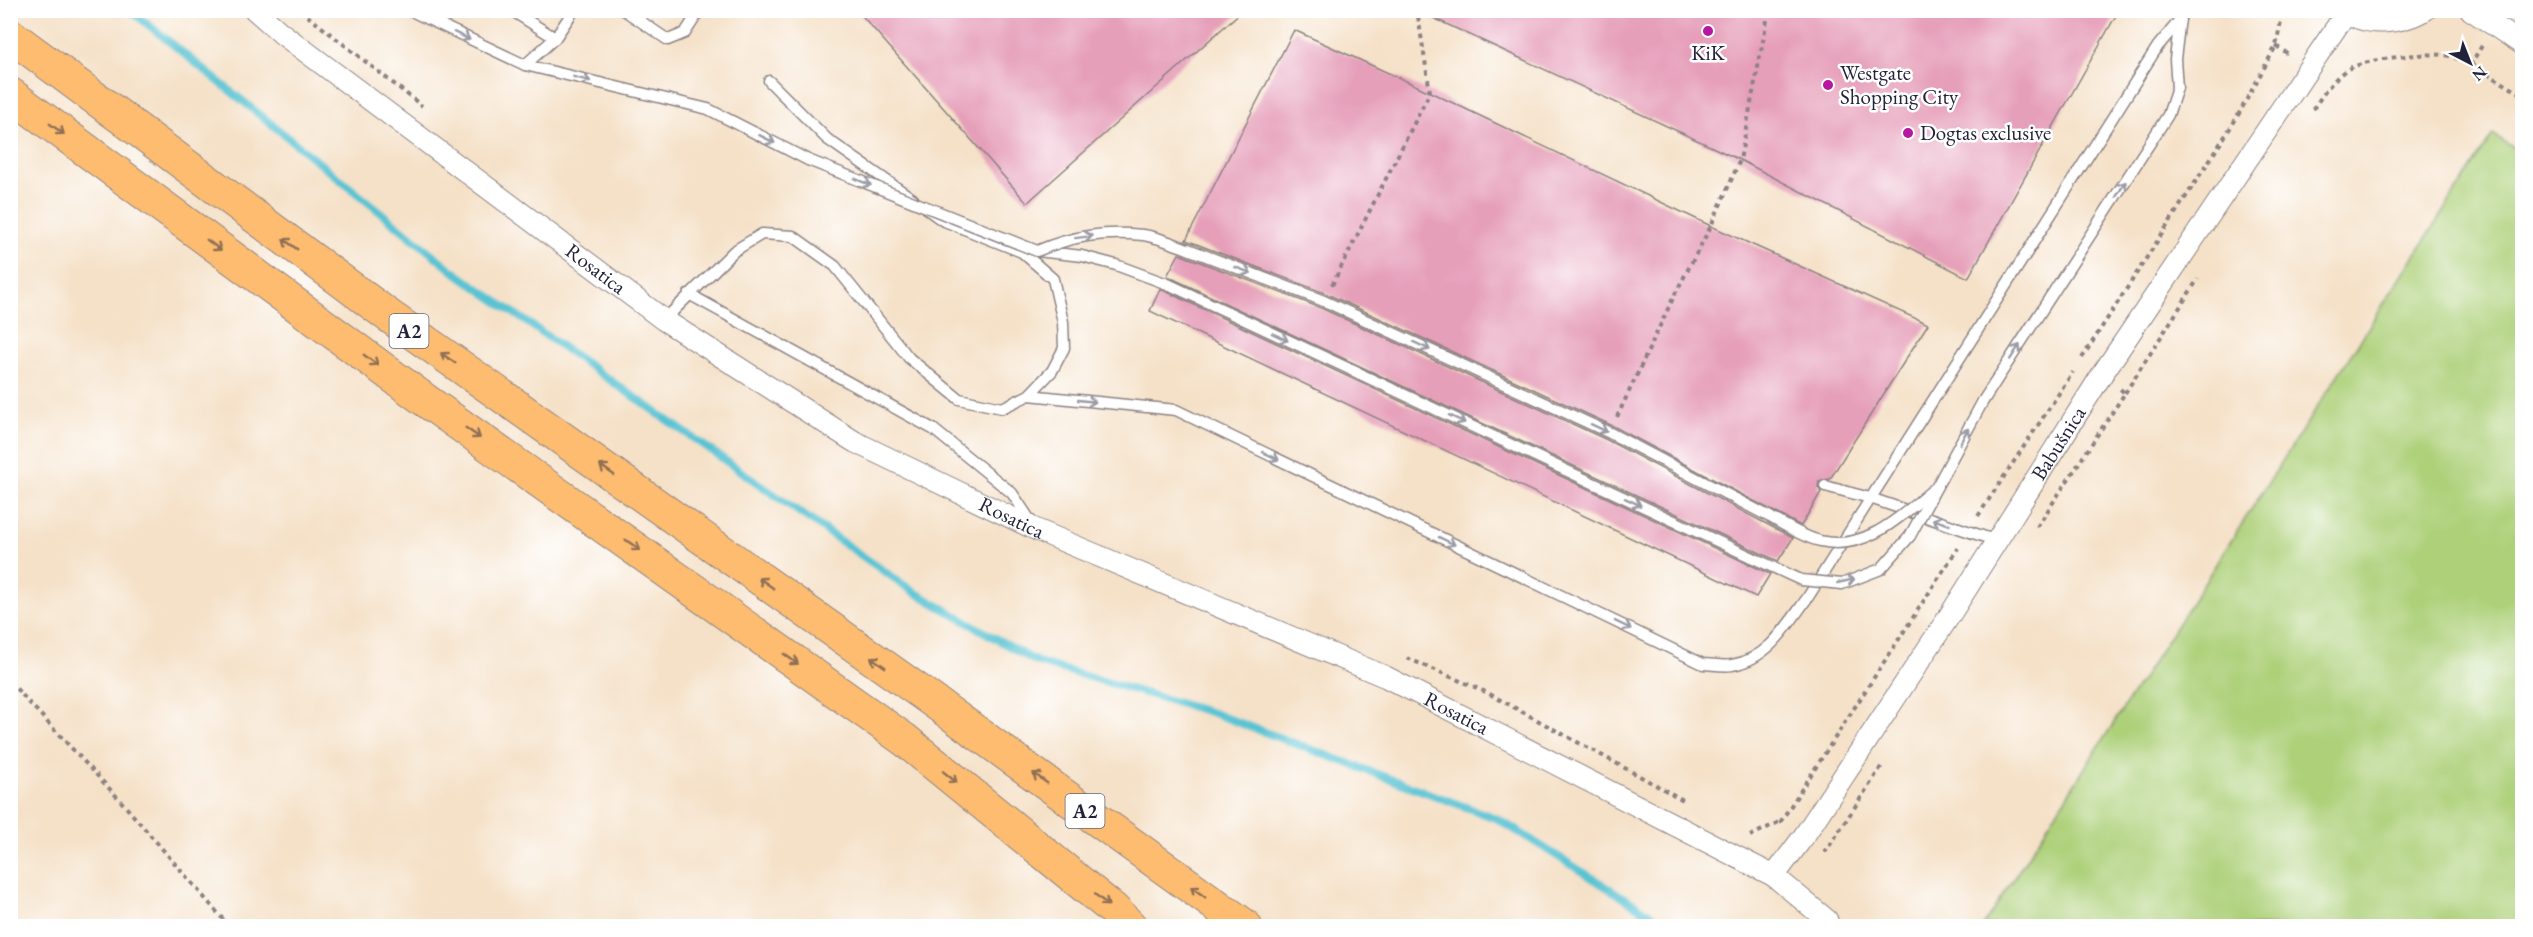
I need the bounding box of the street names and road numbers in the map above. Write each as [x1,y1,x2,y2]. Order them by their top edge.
street label: Rosatica [560,237,632,300]
road number: A2 [390,314,428,348]
street label: Babušnica [2025,400,2092,485]
street label: Rosatica [975,490,1049,545]
street label: Rosatica [1420,685,1494,741]
road number: A2 [1066,794,1104,828]

